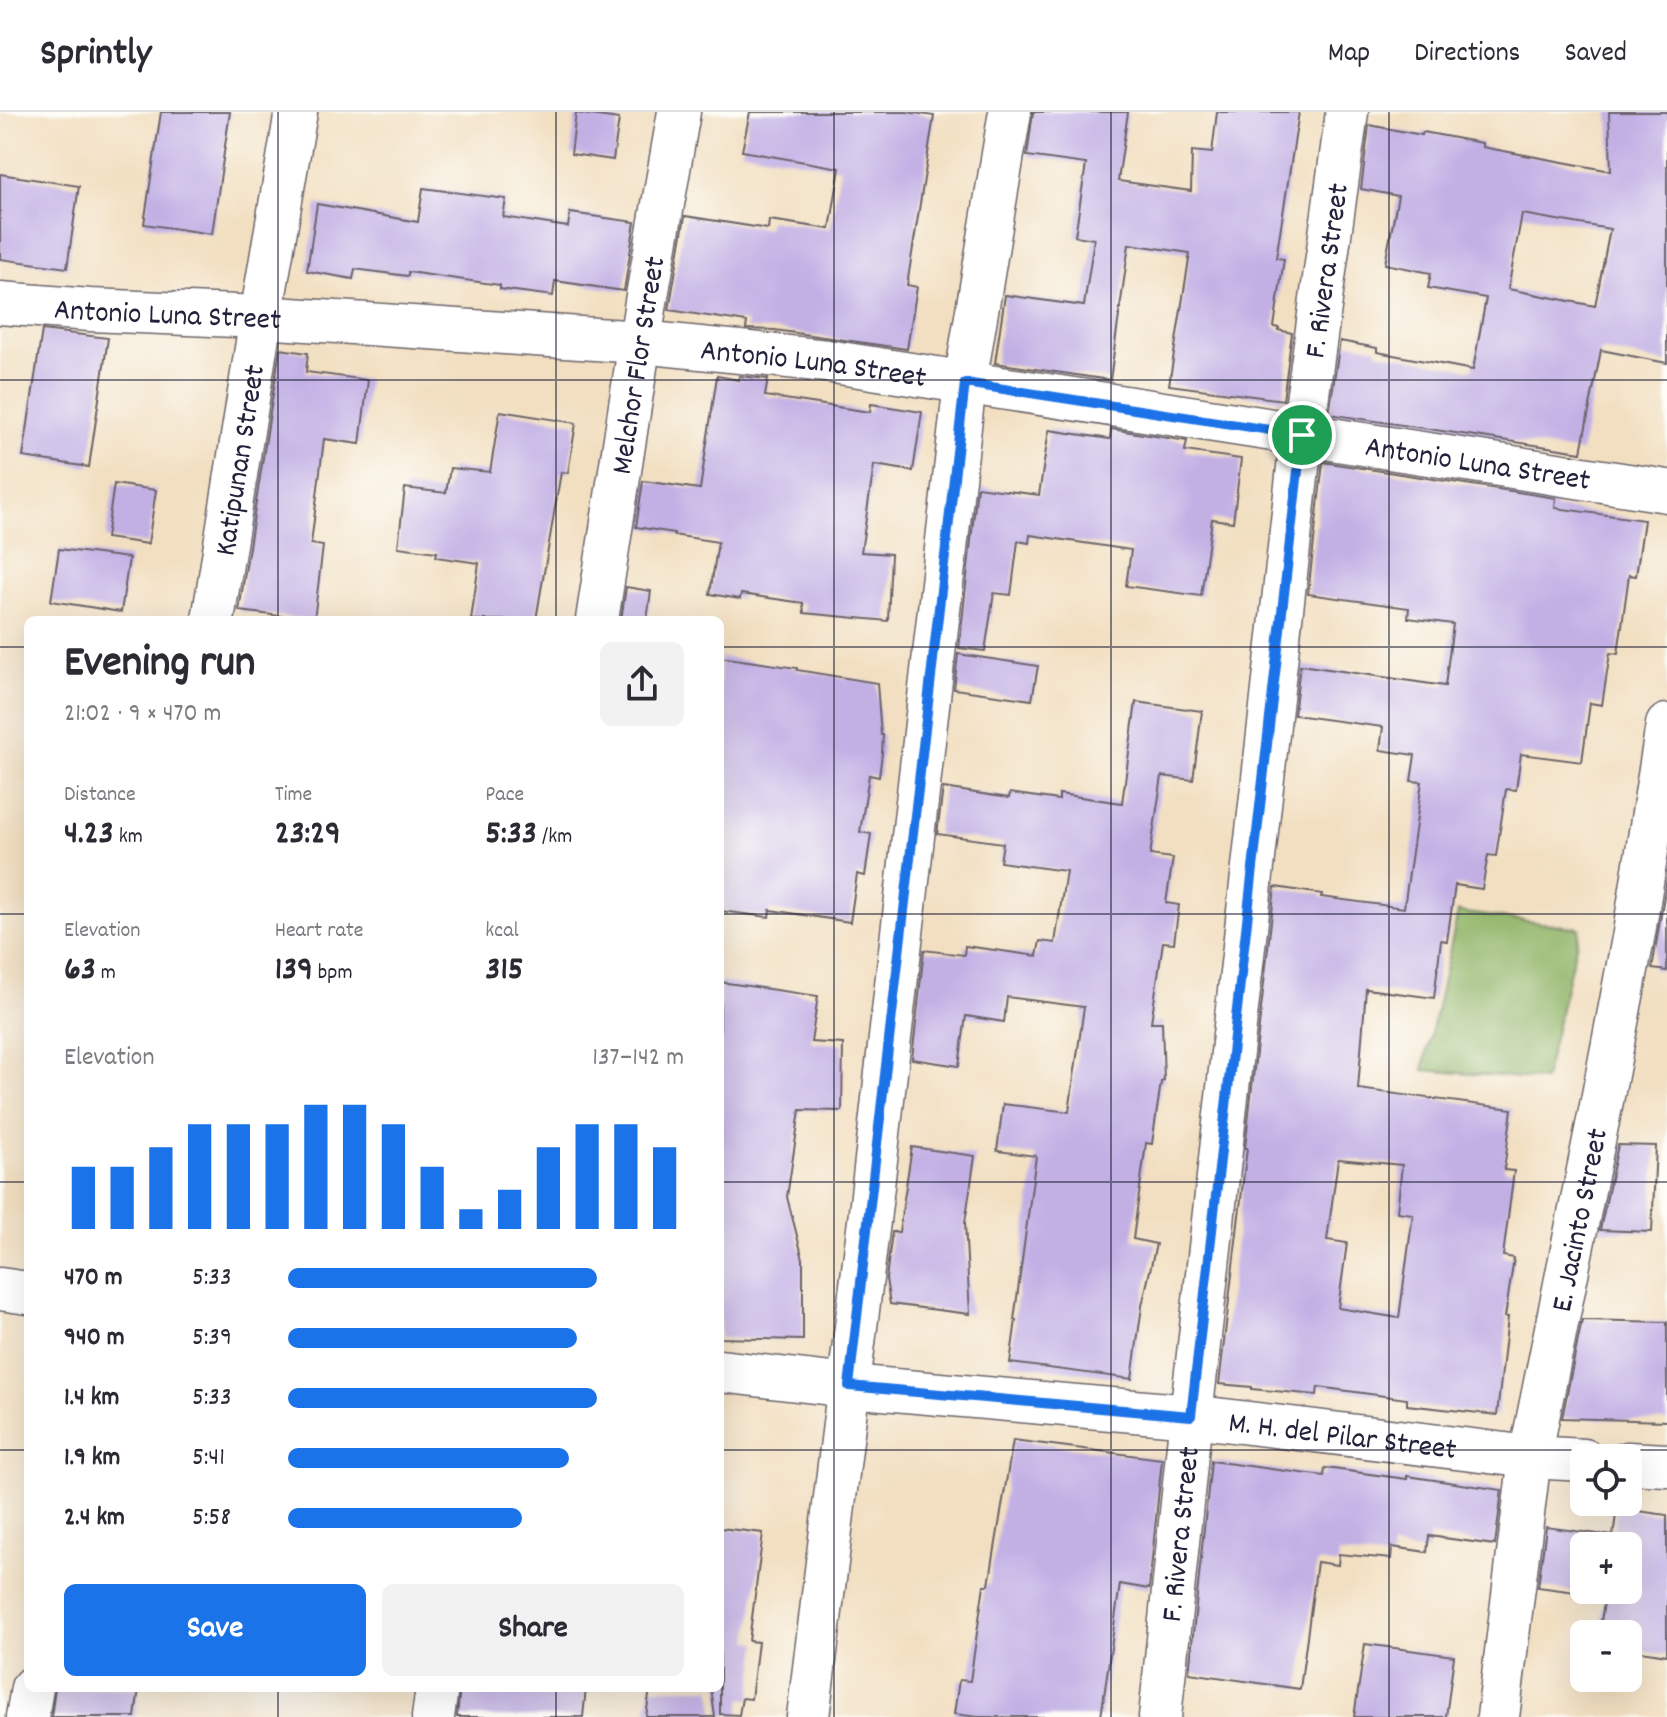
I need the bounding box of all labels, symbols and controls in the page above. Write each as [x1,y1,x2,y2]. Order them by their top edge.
text: Sprintly [40,28,151,83]
text: Map [1328,35,1370,75]
text: Directions [1414,35,1520,75]
text: Saved [1564,35,1627,75]
street label: F. Rivera Street [1296,181,1363,361]
street label: Melchor Flor Street [603,254,680,478]
street label: Antonio Luna Street [52,290,282,344]
street label: Antonio Luna Street [698,331,929,402]
street label: Katipunan Street [206,362,279,559]
pin [1268,401,1336,469]
icon: arrive [1280,413,1324,457]
street label: Antonio Luna Street [1362,428,1593,505]
text: Evening run [64,634,255,697]
button: share [600,642,684,726]
text: 21:02 · 9 × 470 m [64,696,221,733]
text: Distance [64,780,136,811]
text: Time [275,780,312,811]
text: Pace [485,780,524,811]
text: 4.23 [64,811,114,860]
text: 23:29 [275,811,341,860]
text: 5:33 [485,811,537,860]
text: km [114,822,143,853]
text: /km [537,822,572,853]
text: Elevation [64,916,141,947]
text: Heart rate [275,916,364,947]
text: kcal [485,916,519,947]
text: 63 [64,947,96,996]
text: 139 [275,947,313,996]
text: 315 [485,947,524,996]
text: m [96,958,116,989]
text: bpm [313,958,353,989]
text: Elevation [64,1040,154,1077]
text: 137–142 m [592,1040,684,1077]
street label: E. Jacinto Street [1543,1125,1622,1316]
text: 470 m [64,1260,123,1297]
text: 5:33 [192,1260,231,1297]
text: 940 m [64,1320,125,1357]
text: 5:39 [192,1320,232,1357]
text: 1.4 km [64,1380,119,1417]
text: 5:33 [192,1380,231,1417]
street label: M. H. del Pilar Street [1226,1404,1459,1474]
text: 1.9 km [64,1440,120,1477]
text: 5:41 [192,1440,225,1477]
map controls [1570,1444,1642,1692]
button: locate [1570,1444,1642,1516]
street label: F. Rivera Street [1153,1445,1214,1624]
text: 2.4 km [64,1500,125,1537]
text: 5:58 [192,1500,231,1537]
button: + [1570,1532,1642,1604]
button: Save [64,1584,366,1676]
button: Share [382,1584,684,1676]
button: − [1570,1620,1642,1692]

